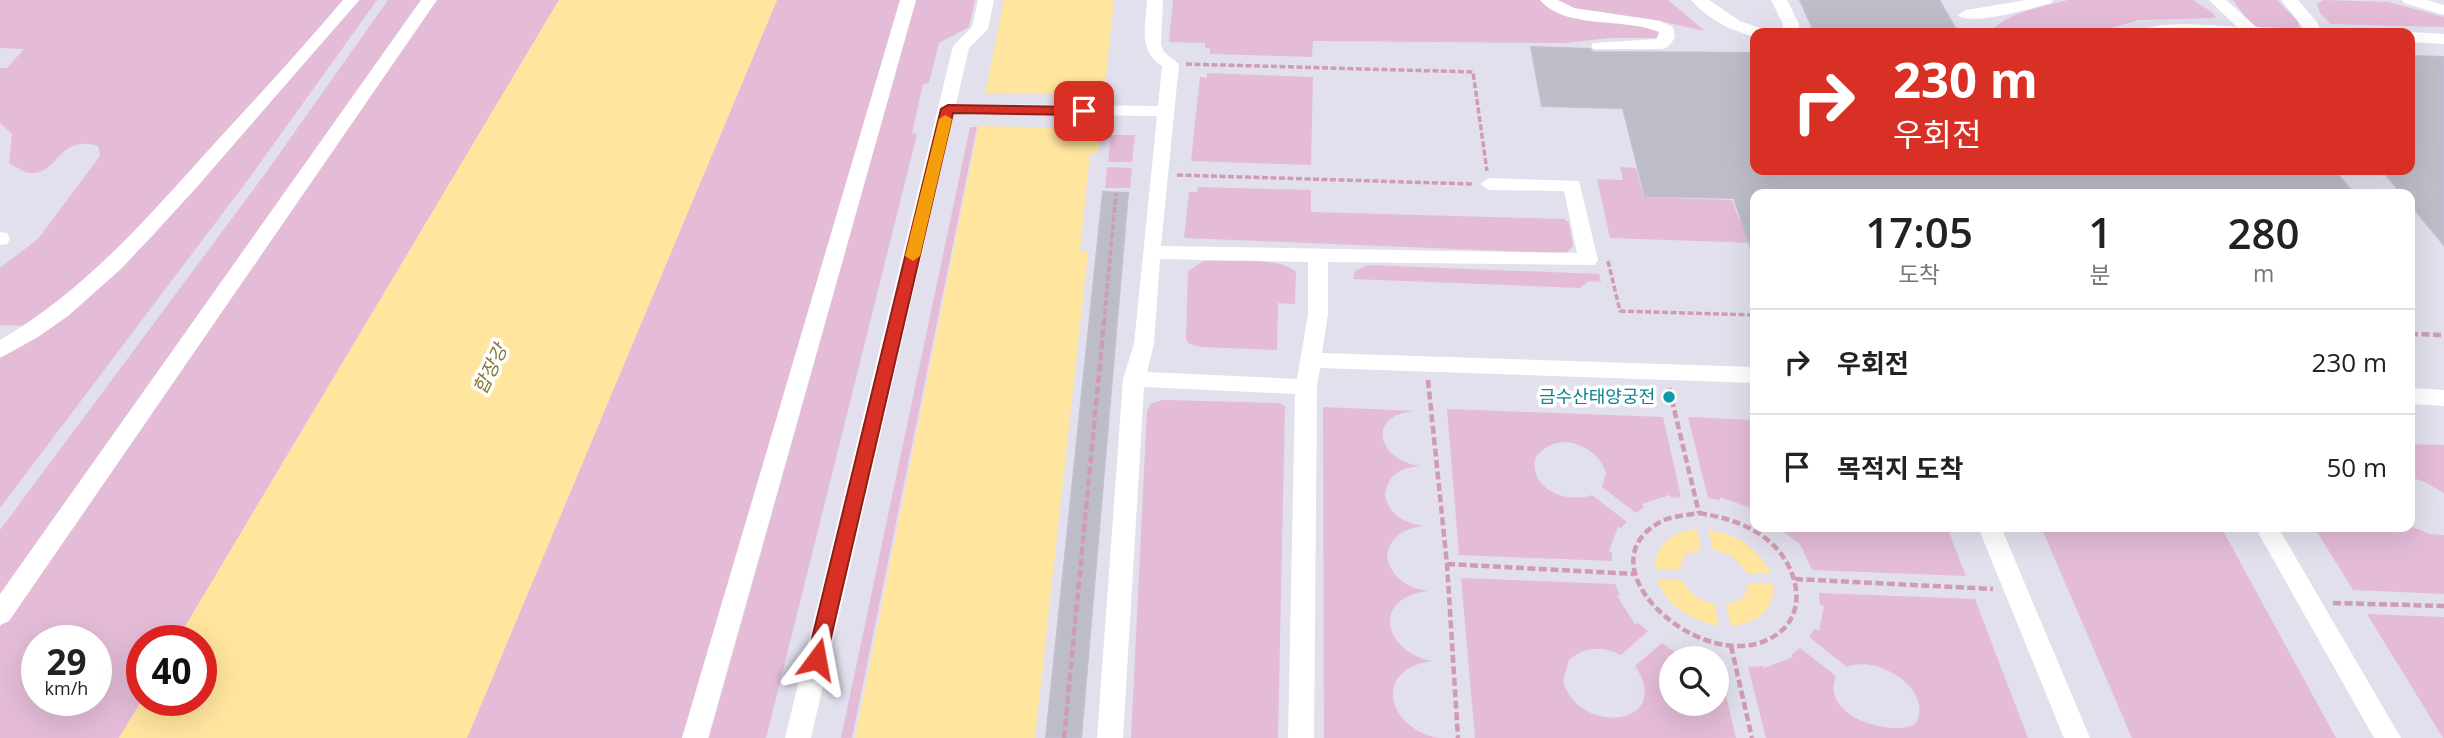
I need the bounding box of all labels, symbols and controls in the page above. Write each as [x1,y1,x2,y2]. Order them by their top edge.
text: 230 m [1893,46,2038,112]
icon: right [1778,56,1869,147]
pin [1054,81,1114,141]
icon: arrive [1065,92,1103,130]
text: 우회전 [1893,112,1981,155]
text: 17:05 [1865,203,1973,260]
text: 1 [2088,203,2112,260]
text: 280 [2228,204,2300,261]
text: m [2253,257,2274,289]
text: 도착 [1898,258,1940,290]
text: 분 [2090,258,2111,290]
water label: 합장강 [467,337,514,398]
icon: right [1778,343,1816,381]
text: 230 m [2312,344,2387,380]
text: 우회전 [1837,345,1909,381]
place label: 금수산태양궁전 [1539,384,1655,408]
marker: 금수산태양궁전 [1661,389,1677,405]
icon: arrive [1778,448,1816,486]
text: 50 m [2326,449,2387,485]
text: 목적지 도착 [1837,450,1963,486]
position arrow [780,622,854,696]
speed limit sign: 40 [126,625,217,716]
text: 29 [46,638,87,685]
map controls [1659,646,1729,716]
button: search [1659,646,1729,716]
text: km/h [45,676,88,700]

